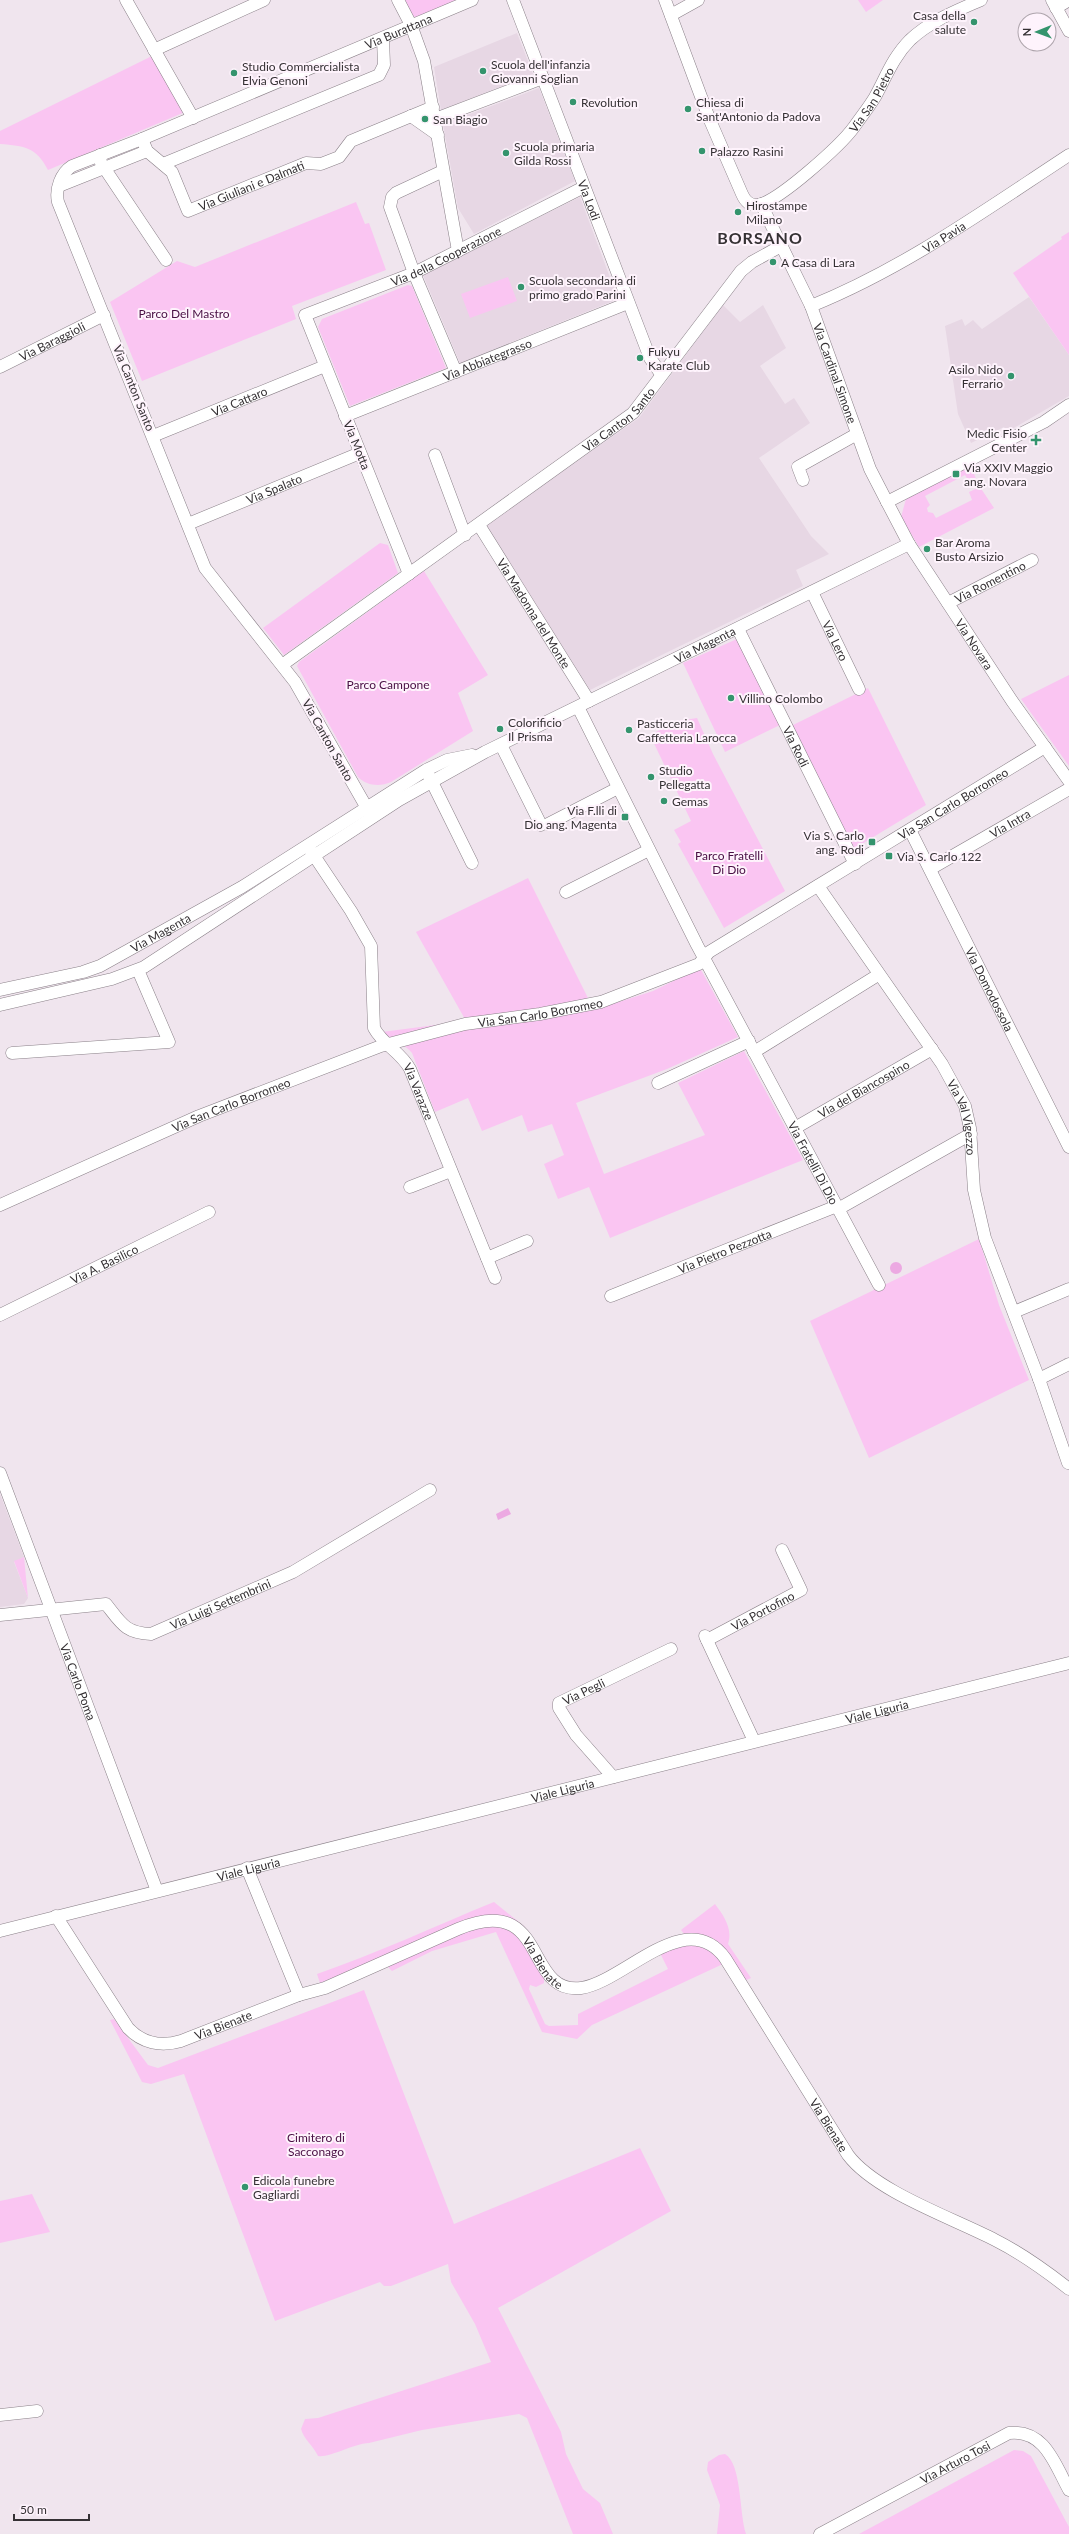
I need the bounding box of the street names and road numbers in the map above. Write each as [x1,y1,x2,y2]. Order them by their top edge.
street label: Via Burattana [362,10,434,52]
street label: Via San Pietro [845,64,897,135]
street label: Via Giuliani e Dalmati [196,157,306,214]
street label: Via Lodi [575,177,604,222]
street label: Via Pavia [920,218,968,256]
street label: Via della Cooperazione [389,223,504,289]
street label: Via Baraggioli [16,318,87,364]
street label: Via Cardinal Simone [810,321,860,425]
street label: Via Abbiategrasso [440,335,534,384]
street label: Via Canton Santo [110,343,158,433]
street label: Via Cattaro [209,383,270,419]
street label: Via Canton Santo [579,384,658,455]
street label: Via Motta [340,418,374,472]
street label: Via Spalato [244,470,304,507]
street label: Via Madonna del Monte [494,555,574,671]
street label: Via Romentino [952,557,1028,606]
street label: Via Novara [952,616,997,672]
street label: Via Lero [819,618,852,663]
street label: Via Magenta [671,623,738,666]
street label: Via Canton Santo [299,696,357,784]
street label: Via Rodi [780,723,813,769]
street label: Via San Carlo Borromeo [895,764,1011,843]
street label: Via Intra [987,805,1033,841]
street label: Via Magenta [128,910,193,955]
street label: Via Domodossola [962,945,1017,1034]
street label: Via San Carlo Borromeo [477,994,604,1030]
street label: Via del Biancospino [815,1056,912,1121]
street label: Via Varazze [400,1060,437,1122]
street label: Via San Carlo Borromeo [169,1074,292,1135]
street label: Via Val Vigezzo [944,1077,979,1156]
street label: Via Fratelli Di Dio [785,1118,842,1207]
street label: Via Pietro Pezzotta [675,1225,773,1276]
street label: Via A. Basilico [68,1241,141,1287]
street label: Via Luigi Settembrini [168,1575,273,1632]
street label: Via Portofino [728,1587,797,1633]
street label: Via Carlo Poma [57,1641,100,1722]
street label: Via Pegli [560,1675,607,1708]
street label: Viale Liguria [844,1696,910,1726]
street label: Viale Liguria [529,1775,596,1805]
street label: Viale Liguria [215,1854,281,1884]
street label: Via Bienate [520,1934,566,1992]
street label: Via Bienate [192,2007,254,2043]
street label: Via Bienate [807,2095,851,2154]
street label: Via Arturo Tosi [917,2437,993,2487]

